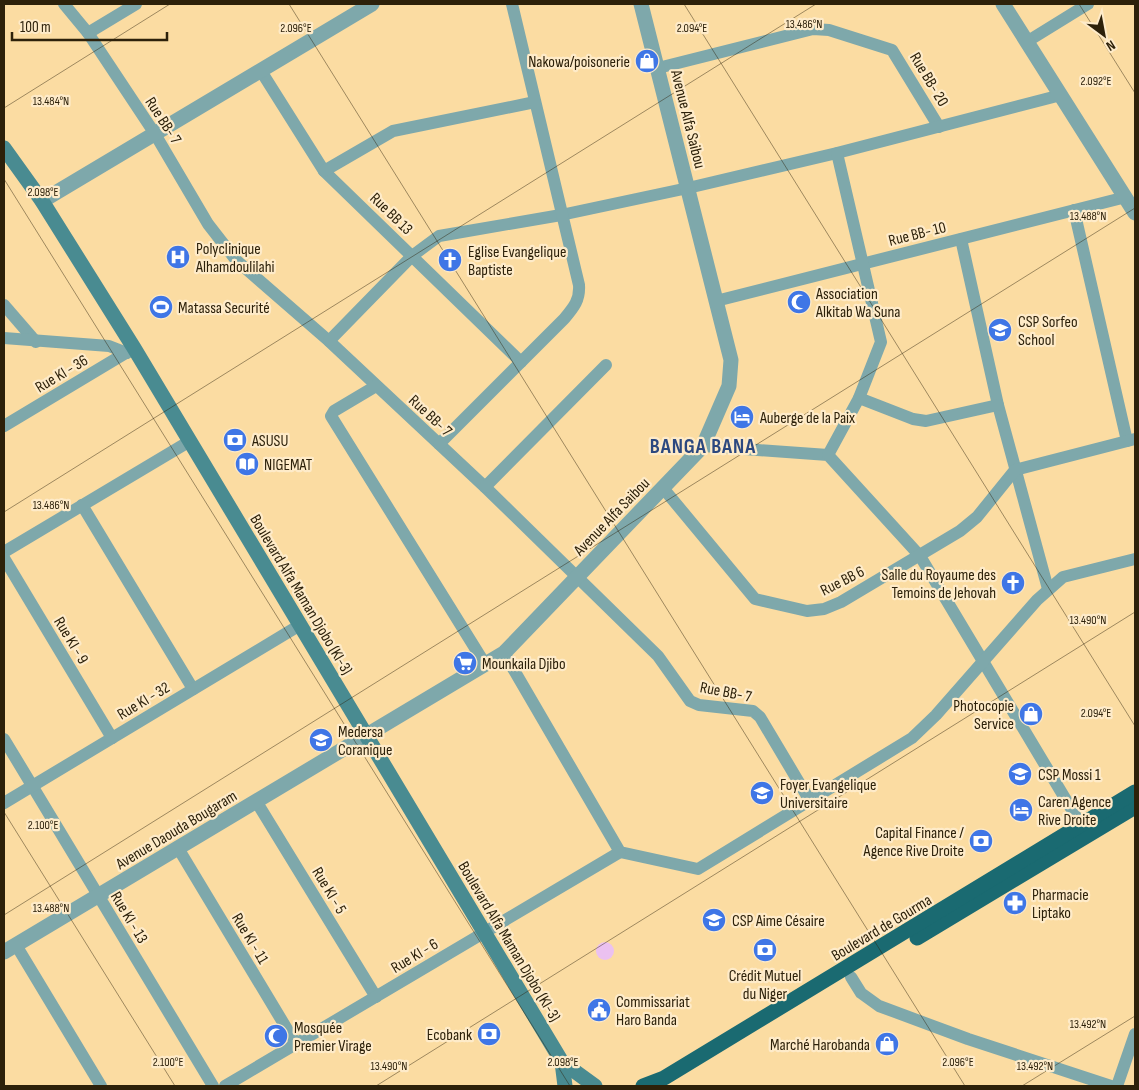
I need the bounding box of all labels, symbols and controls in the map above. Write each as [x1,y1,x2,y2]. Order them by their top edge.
scale bar [12,10,168,42]
north arrow [1079,10,1129,60]
text: 13.486°N [786,17,822,32]
text: 100 m [20,18,51,37]
text: 2.096°E [280,21,312,36]
text: 2.094°E [677,21,707,36]
text: N [1103,36,1118,55]
shop icon: Nakowa/poisonerie [634,48,660,74]
street label: Rue BB- 20 [905,49,952,110]
place label: Nakowa/poisonerie [528,53,630,72]
street label: Avenue Alfa Saibou [666,67,709,171]
text: 2.092°E [1081,74,1112,89]
text: 13.484°N [33,94,69,109]
street label: Rue BB- 7 [141,94,185,148]
text: 2.098°E [27,185,59,200]
street label: Rue BB 13 [366,189,416,239]
text: 13.488°N [1070,209,1106,224]
street label: Rue BB- 10 [887,218,948,251]
place label: Polyclinique Alhamdoulilahi [195,240,275,277]
place label: Eglise Evangelique Baptiste [468,243,566,280]
hospital icon: Polyclinique Alhamdoulilahi [165,244,191,270]
church icon: Eglise Evangelique Baptiste [437,247,463,273]
place label: Association Alkitab Wa Suna [815,285,901,322]
mosque icon: Association Alkitab Wa Suna [786,289,812,315]
sports icon: Matassa Securité [148,294,174,320]
place label: Matassa Securité [178,299,270,318]
place label: CSP Sorfeo School [1018,313,1078,350]
school or university icon: CSP Sorfeo School [987,317,1013,343]
street label: Rue KI - 36 [32,351,92,397]
street label: Rue BB- 7 [404,391,456,441]
hotel icon: Auberge de la Paix [729,404,755,430]
place label: Auberge de la Paix [759,409,855,428]
bank icon: ASUSU [222,427,248,453]
place label: ASUSU [251,432,288,451]
district label: BANGA BANA [650,434,756,459]
library icon: NIGEMAT [234,451,260,477]
place label: NIGEMAT [264,456,313,475]
street label: Avenue Alfa Saibou [570,474,654,561]
text: 13.486°N [33,498,69,513]
street label: Boulevard Alfa Maman Djobo (KI-3) [245,511,356,678]
street label: Rue BB 6 [817,562,868,600]
place label: Salle du Royaume des Temoins de Jehovah [882,566,996,603]
church icon: Salle du Royaume des Temoins de Jehovah [1000,570,1026,596]
text: 13.490°N [1070,613,1106,628]
street label: Rue KI - 9 [49,614,92,668]
supermarket icon: Mounkaila Djibo [452,650,478,676]
place label: Mounkaila Djibo [482,655,566,674]
street label: Rue KI - 32 [114,678,173,724]
street label: Rue BB- 7 [698,678,754,707]
place label: Photocopie Service [953,697,1014,734]
shop icon: Photocopie Service [1018,701,1044,727]
text: 2.094°E [1081,706,1111,721]
place label: Medersa Coranique [338,723,392,760]
school or university icon: Medersa Coranique [308,727,334,753]
school or university icon: CSP Mossi 1 [1007,761,1033,787]
place label: CSP Mossi 1 [1038,766,1101,785]
place label: Foyer Evangelique Universitaire [780,776,876,813]
school or university icon: Foyer Evangelique Universitaire [749,780,775,806]
street label: Avenue Daouda Bougaram [112,787,241,874]
place label: Caren Agence Rive Droite [1038,793,1111,830]
hotel icon: Caren Agence Rive Droite [1008,797,1034,823]
text: 2.100°E [28,818,58,833]
place label: Capital Finance / Agence Rive Droite [863,824,964,861]
bank icon: Capital Finance / Agence Rive Droite [968,828,994,854]
street label: Boulevard Alfa Maman Djobo (KI-3) [453,858,564,1025]
street label: Rue KI - 5 [307,864,350,917]
place label: Pharmacie Liptako [1032,886,1089,923]
street label: Rue KI - 13 [106,889,151,947]
pharmacy icon: Pharmacie Liptako [1002,890,1028,916]
street label: Boulevard de Gourma [828,891,935,966]
text: 13.488°N [33,901,69,916]
school or university icon: CSP Aime Césaire [701,907,727,933]
street label: Rue KI - 11 [227,910,272,968]
place label: CSP Aime Césaire [732,912,825,931]
street label: Rue KI - 6 [388,935,442,978]
bank icon: Crédit Mutuel du Niger [752,937,778,963]
place label: Crédit Mutuel du Niger [729,967,801,1004]
place label: Commissariat Haro Banda [616,993,690,1030]
public building icon: Commissariat Haro Banda [586,997,612,1023]
text: 13.492°N [1070,1017,1106,1032]
place label: Mosquée Premier Virage [294,1019,372,1056]
bank icon: Ecobank [476,1021,502,1047]
mosque icon: Mosquée Premier Virage [263,1023,289,1049]
place label: Ecobank [427,1026,472,1045]
shop icon: Marché Harobanda [874,1031,900,1057]
place label: Marché Harobanda [770,1036,870,1055]
text: 2.100°E [153,1055,183,1070]
text: 2.098°E [547,1055,579,1070]
text: 2.096°E [942,1055,974,1070]
text: 13.490°N [371,1059,407,1074]
text: 13.492°N [1017,1059,1053,1074]

